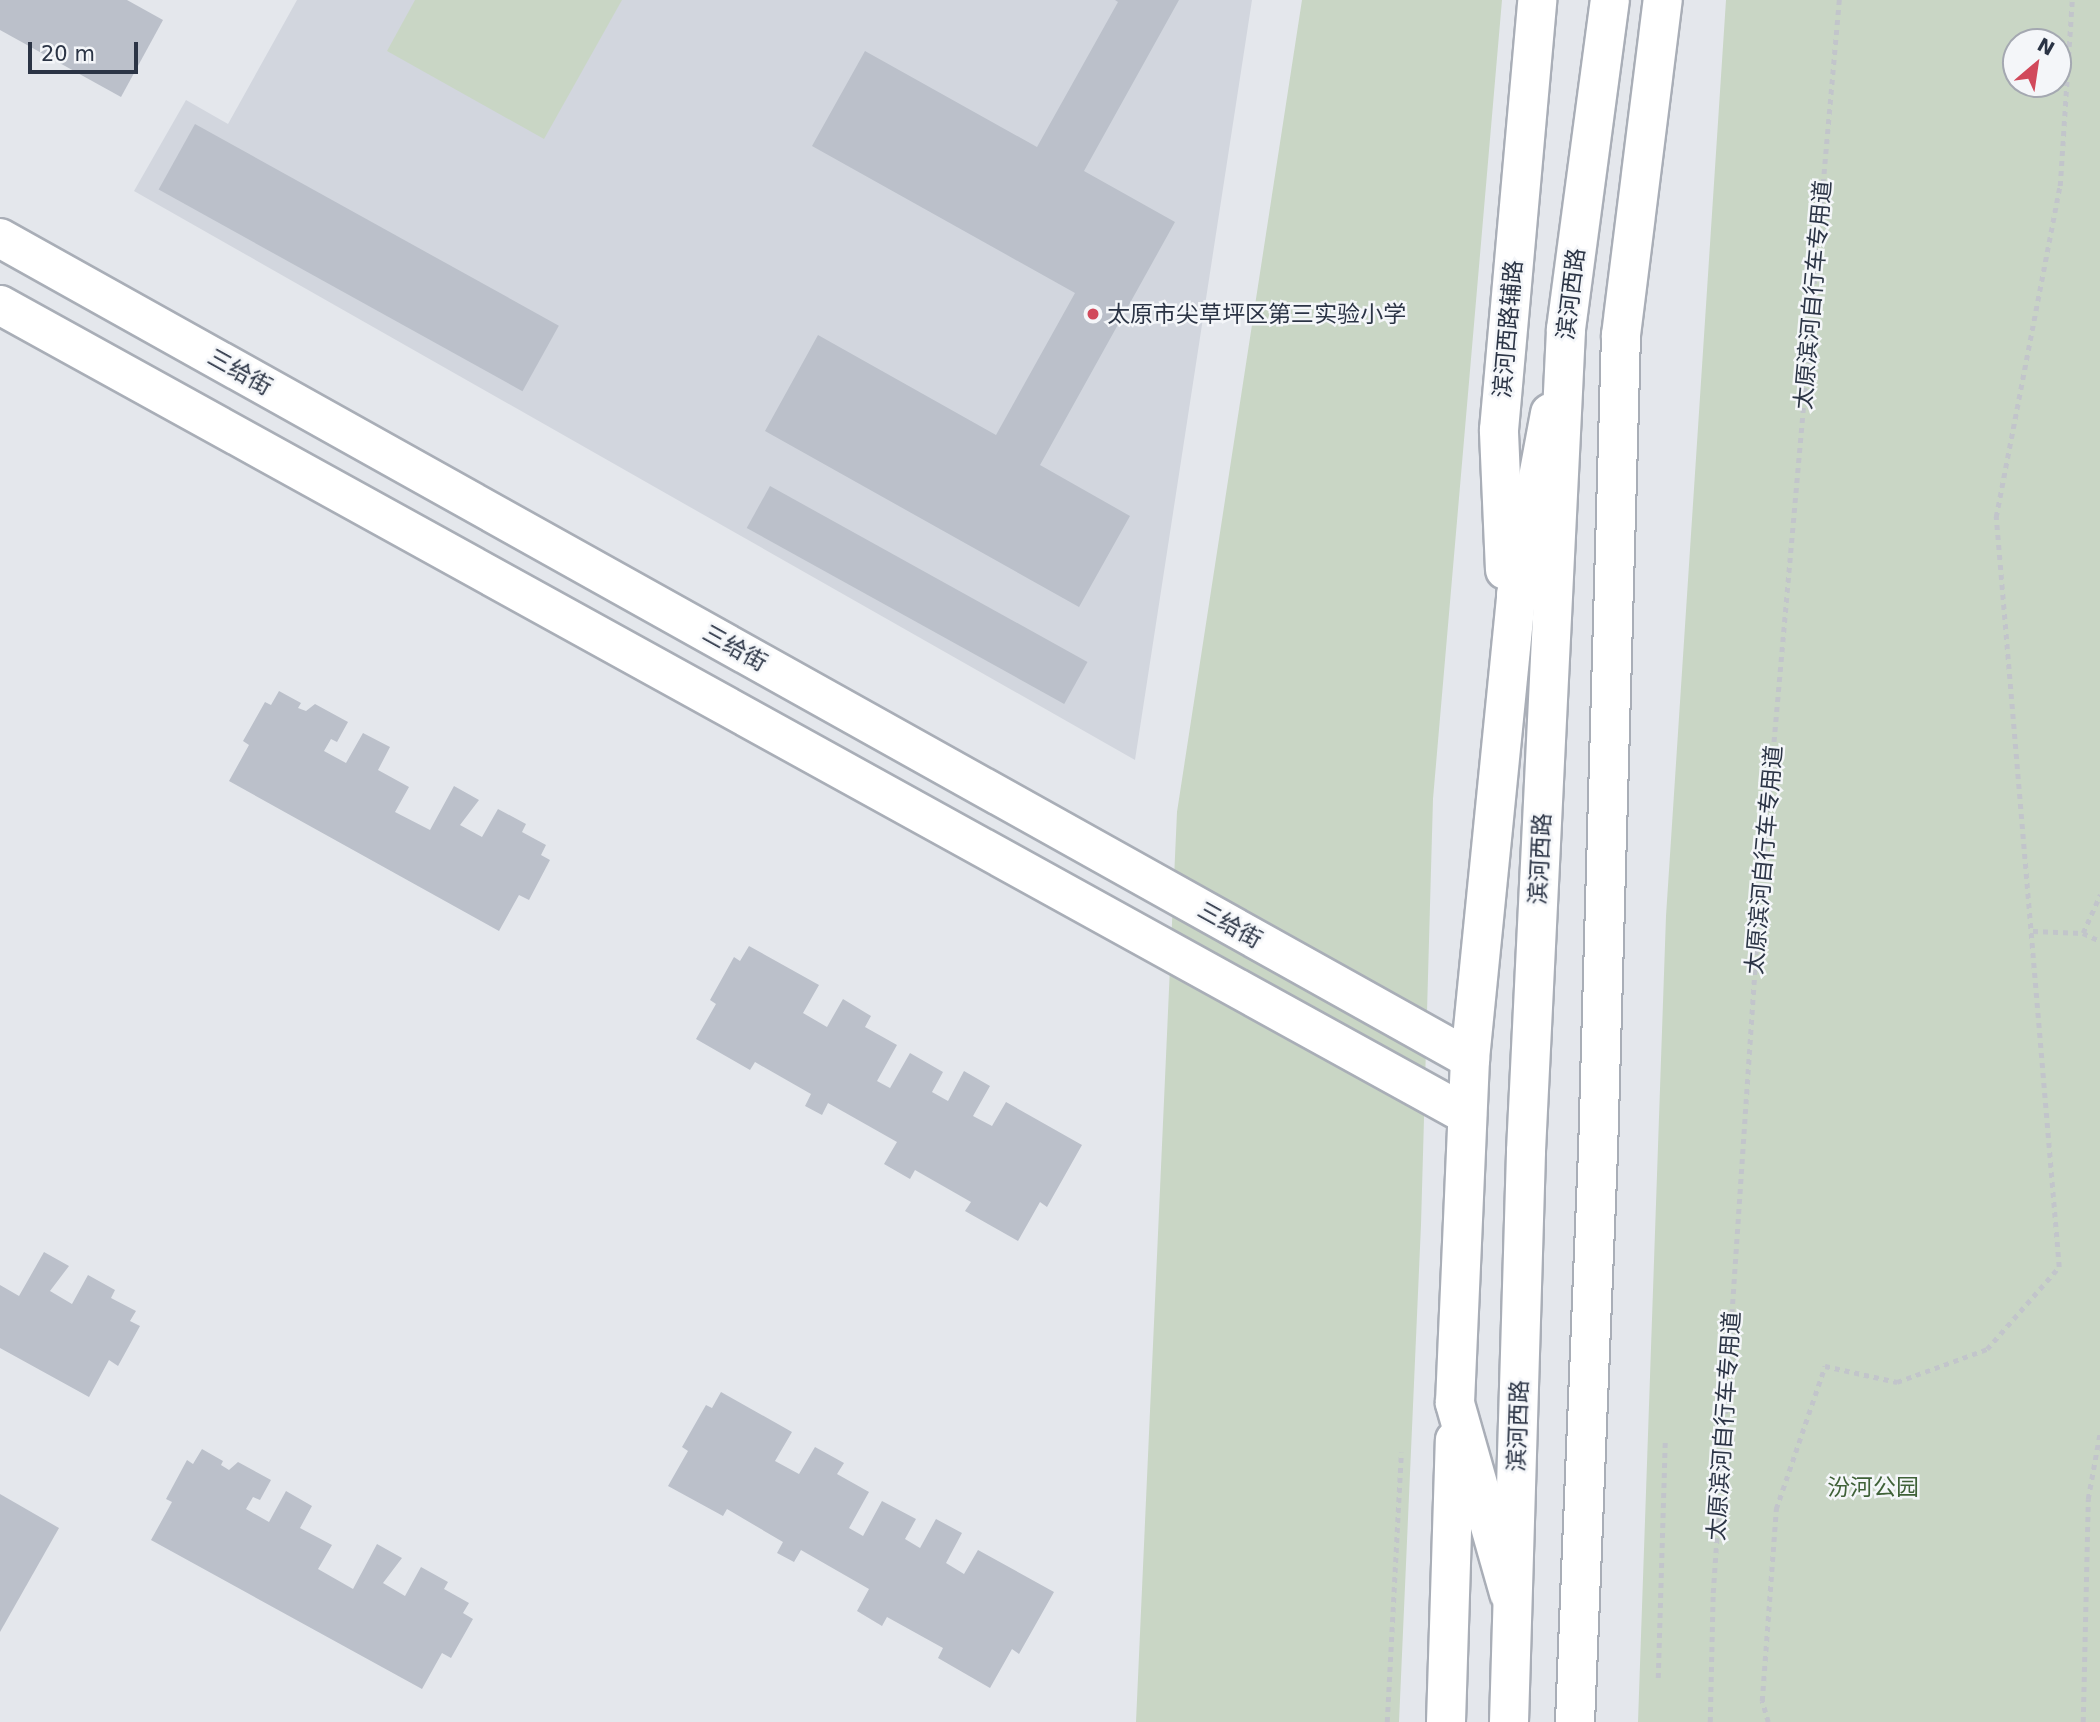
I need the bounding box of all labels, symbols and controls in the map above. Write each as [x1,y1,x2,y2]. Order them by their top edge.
scale bar [32,28,142,72]
north arrow [2002,28,2072,98]
text: N [2034,33,2059,60]
text: 20 m [41,42,95,66]
street label: 太原滨河自行车专用道 [1789,179,1837,411]
street label: 滨河西路 [1552,247,1590,341]
street label: 滨河西路辅路 [1488,259,1528,399]
place label: 太原市尖草坪区第三实验小学 [1107,300,1406,328]
marker: 太原市尖草坪区第三实验小学 [1085,306,1101,322]
street label: 三给街 [203,343,277,401]
street label: 三给街 [698,619,772,677]
street label: 太原滨河自行车专用道 [1740,744,1788,976]
street label: 滨河西路 [1524,812,1556,906]
street label: 三给街 [1193,896,1267,954]
street label: 太原滨河自行车专用道 [1702,1310,1746,1542]
street label: 滨河西路 [1503,1380,1533,1472]
park label: 汾河公园 [1827,1473,1919,1501]

